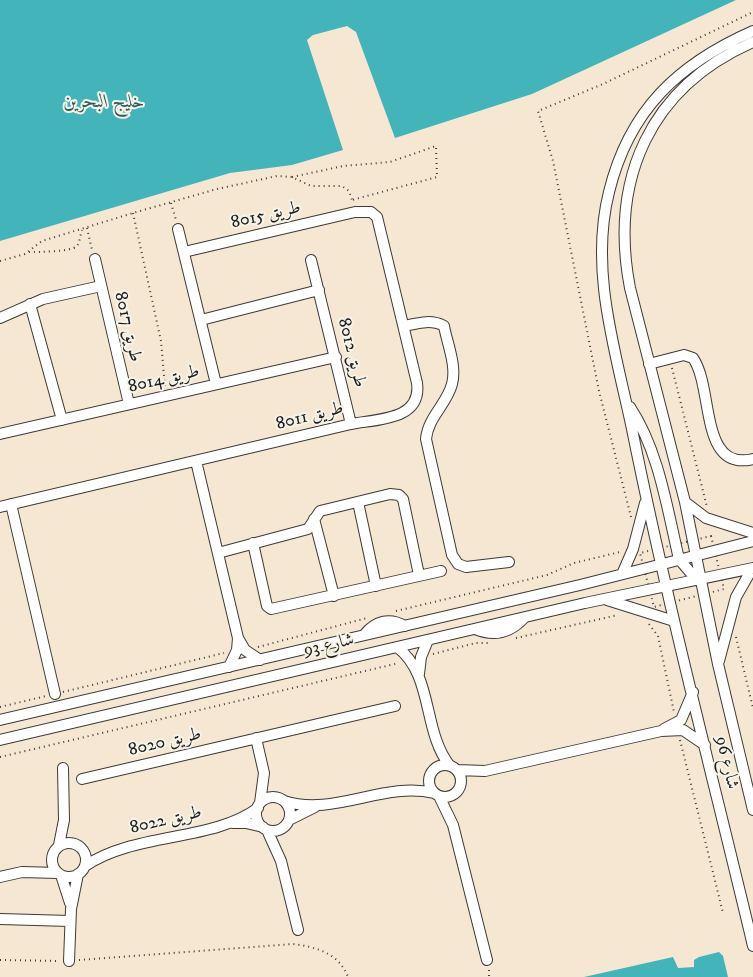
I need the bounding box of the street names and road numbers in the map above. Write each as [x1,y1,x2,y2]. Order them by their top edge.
street label: طريق 8015 [229,198,303,234]
street label: طريق 8017 [108,290,146,364]
street label: طريق 8012 [332,316,370,390]
street label: طريق 8014 [126,361,202,399]
street label: طريق 8011 [274,398,346,436]
street label: شارع 93 [302,630,356,662]
street label: طريق 8020 [127,724,203,762]
street label: شارع 96 [709,735,743,791]
street label: طريق 8022 [128,802,204,840]

